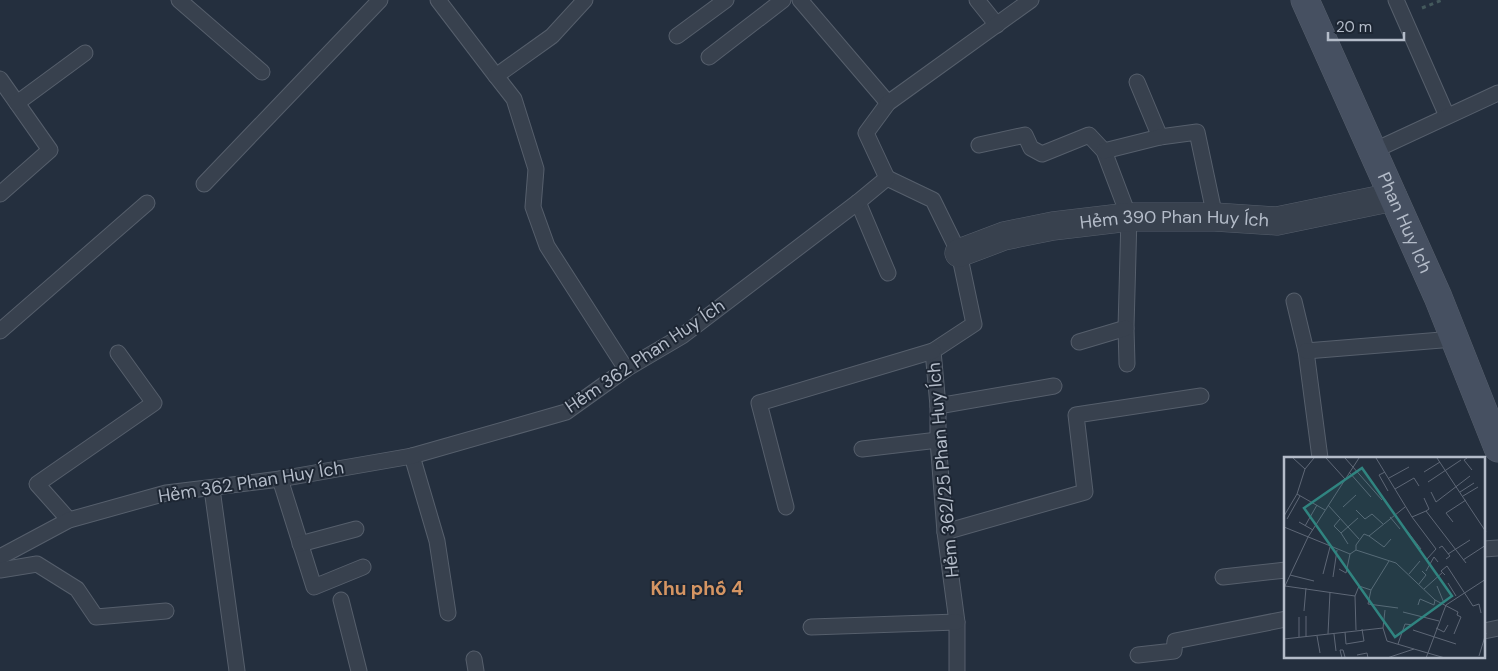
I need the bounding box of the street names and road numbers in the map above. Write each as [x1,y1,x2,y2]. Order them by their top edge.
street label: Phan Huy Ich [1372,168,1438,277]
street label: Hẻm 390 Phan Huy Ích [1078,205,1270,235]
street label: Hẻm 362 Phan Huy Ích [561,294,729,418]
street label: Hẻm 362/25 Phan Huy Ích [922,361,964,579]
street label: Hẻm 362 Phan Huy Ích [156,455,346,509]

